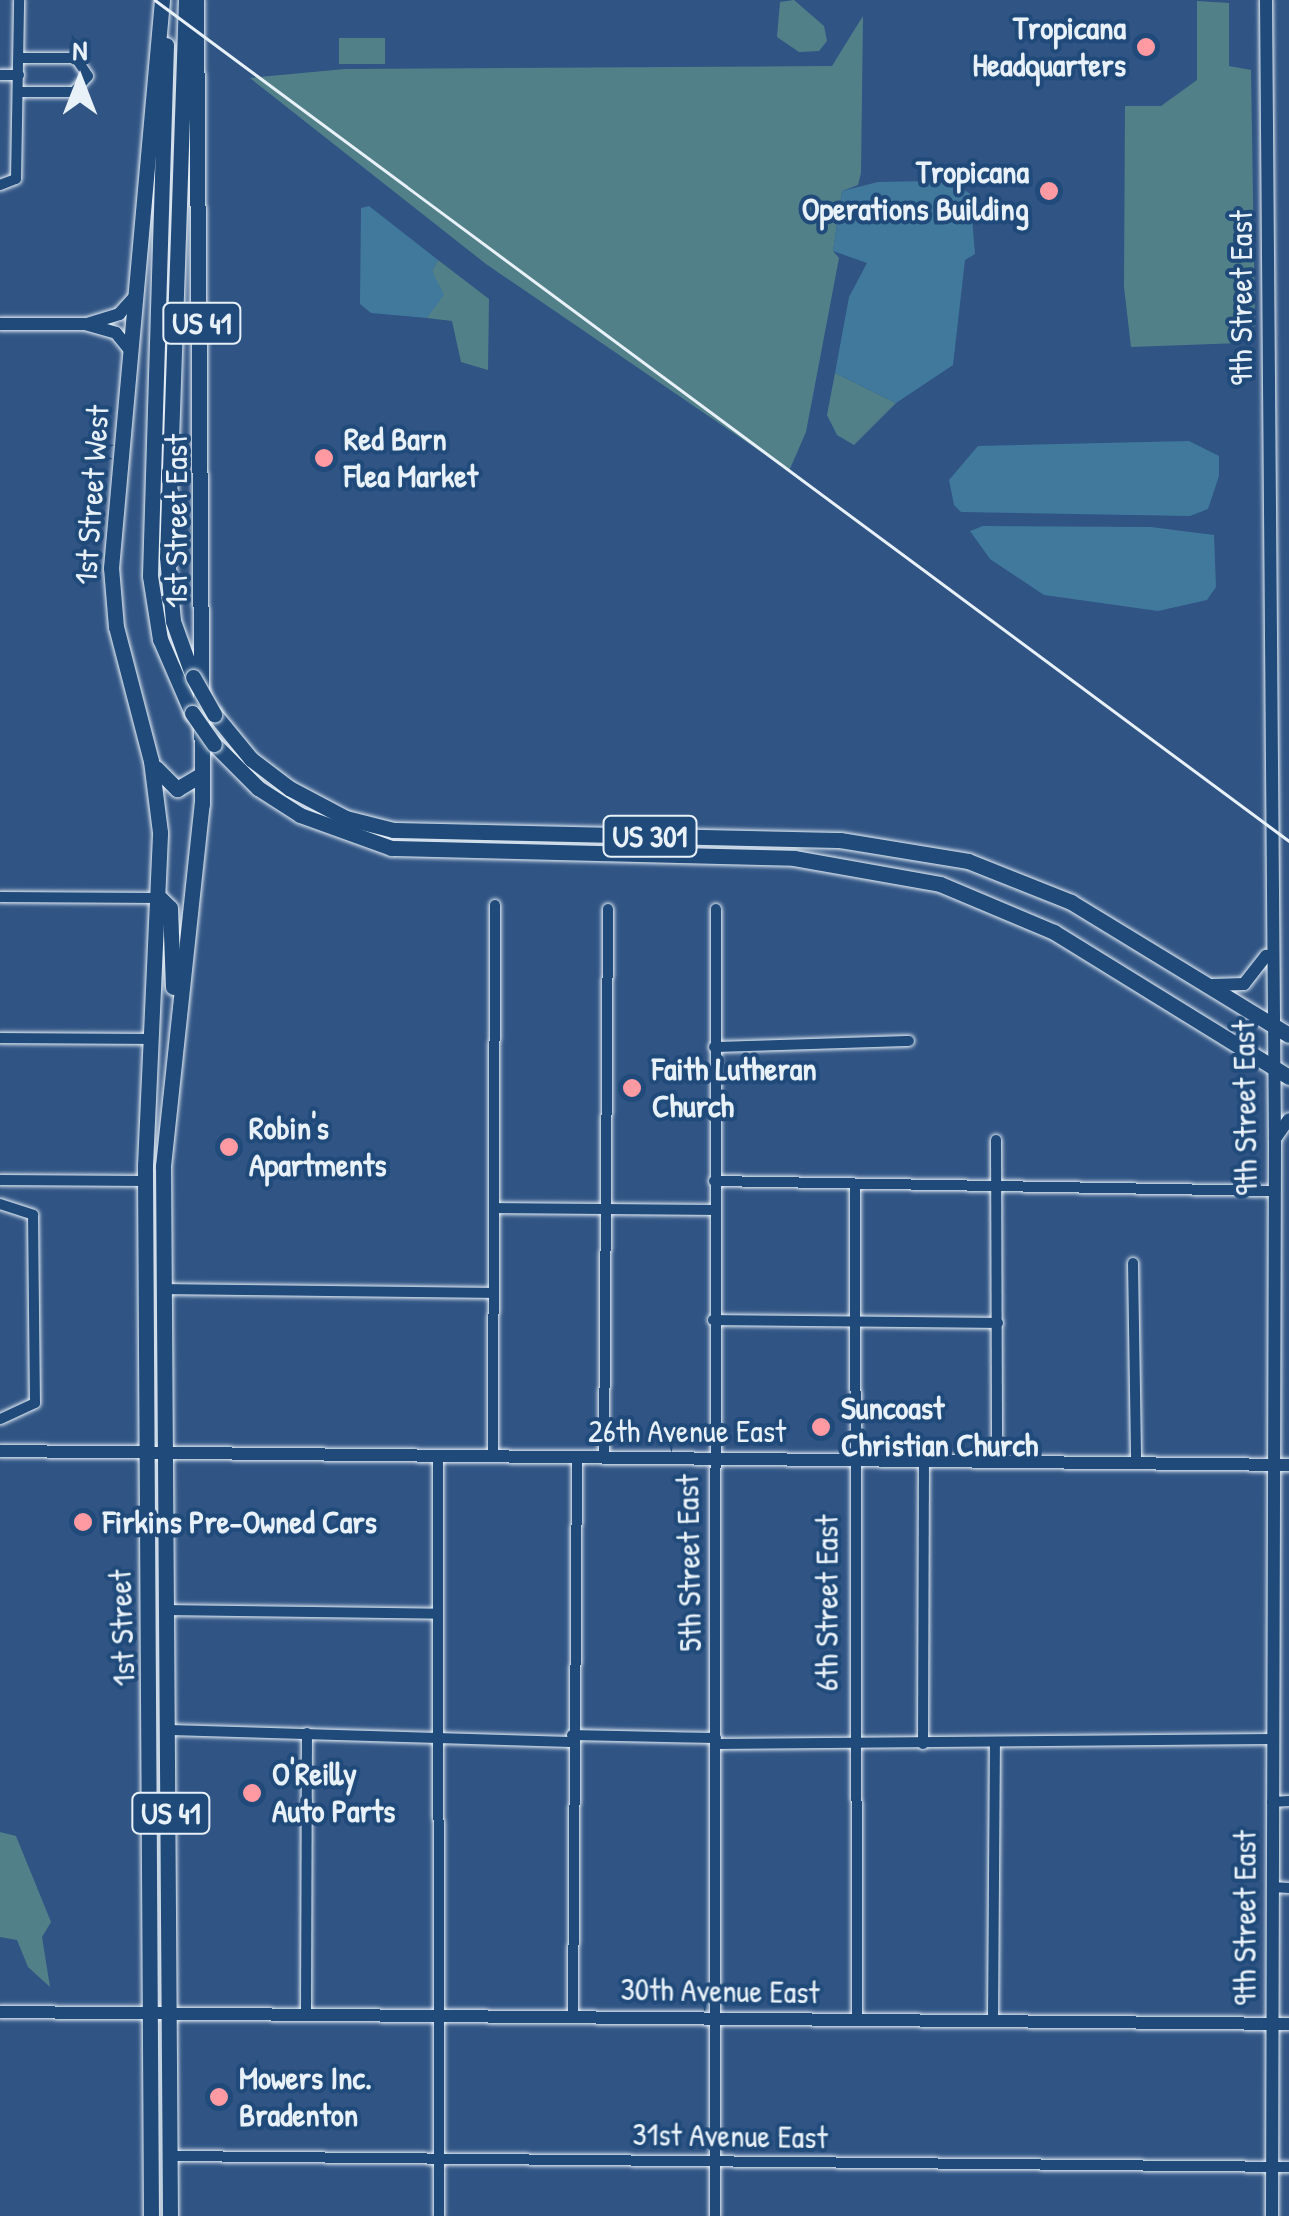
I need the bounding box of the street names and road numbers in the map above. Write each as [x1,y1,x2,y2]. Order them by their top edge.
street label: 9th Street East [1222,210,1260,386]
road number: US 41 [162,298,242,348]
street label: 1st Street West [67,404,117,586]
street label: 1st Street East [157,434,195,608]
road number: US 301 [602,811,698,861]
street label: 9th Street East [1224,1020,1266,1196]
street label: 26th Avenue East [588,1412,786,1450]
street label: 5th Street East [668,1474,710,1652]
street label: 6th Street East [808,1515,846,1691]
street label: 1st Street [101,1569,143,1687]
road number: US 41 [131,1788,211,1838]
street label: 9th Street East [1226,1830,1264,2006]
street label: 30th Avenue East [620,1970,820,2012]
street label: 31st Avenue East [632,2115,828,2157]

